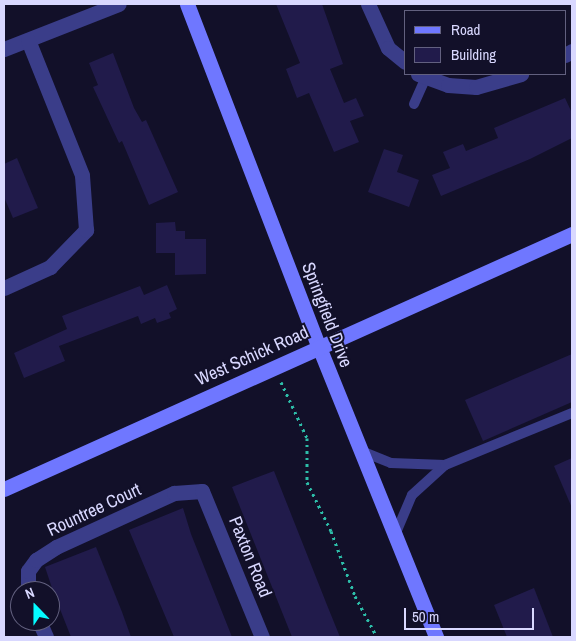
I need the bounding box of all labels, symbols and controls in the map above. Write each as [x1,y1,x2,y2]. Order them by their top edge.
legend [404,10,566,75]
text: Road [451,19,480,40]
text: Building [451,44,496,65]
street label: Springfield Drive [297,259,357,371]
street label: West Schick Road [192,321,312,391]
street label: Rountree Court [44,479,144,541]
street label: Paxton Road [224,513,276,601]
north arrow [10,581,60,631]
text: N [23,583,37,603]
scale bar [406,598,536,630]
text: 50 m [412,606,439,627]

